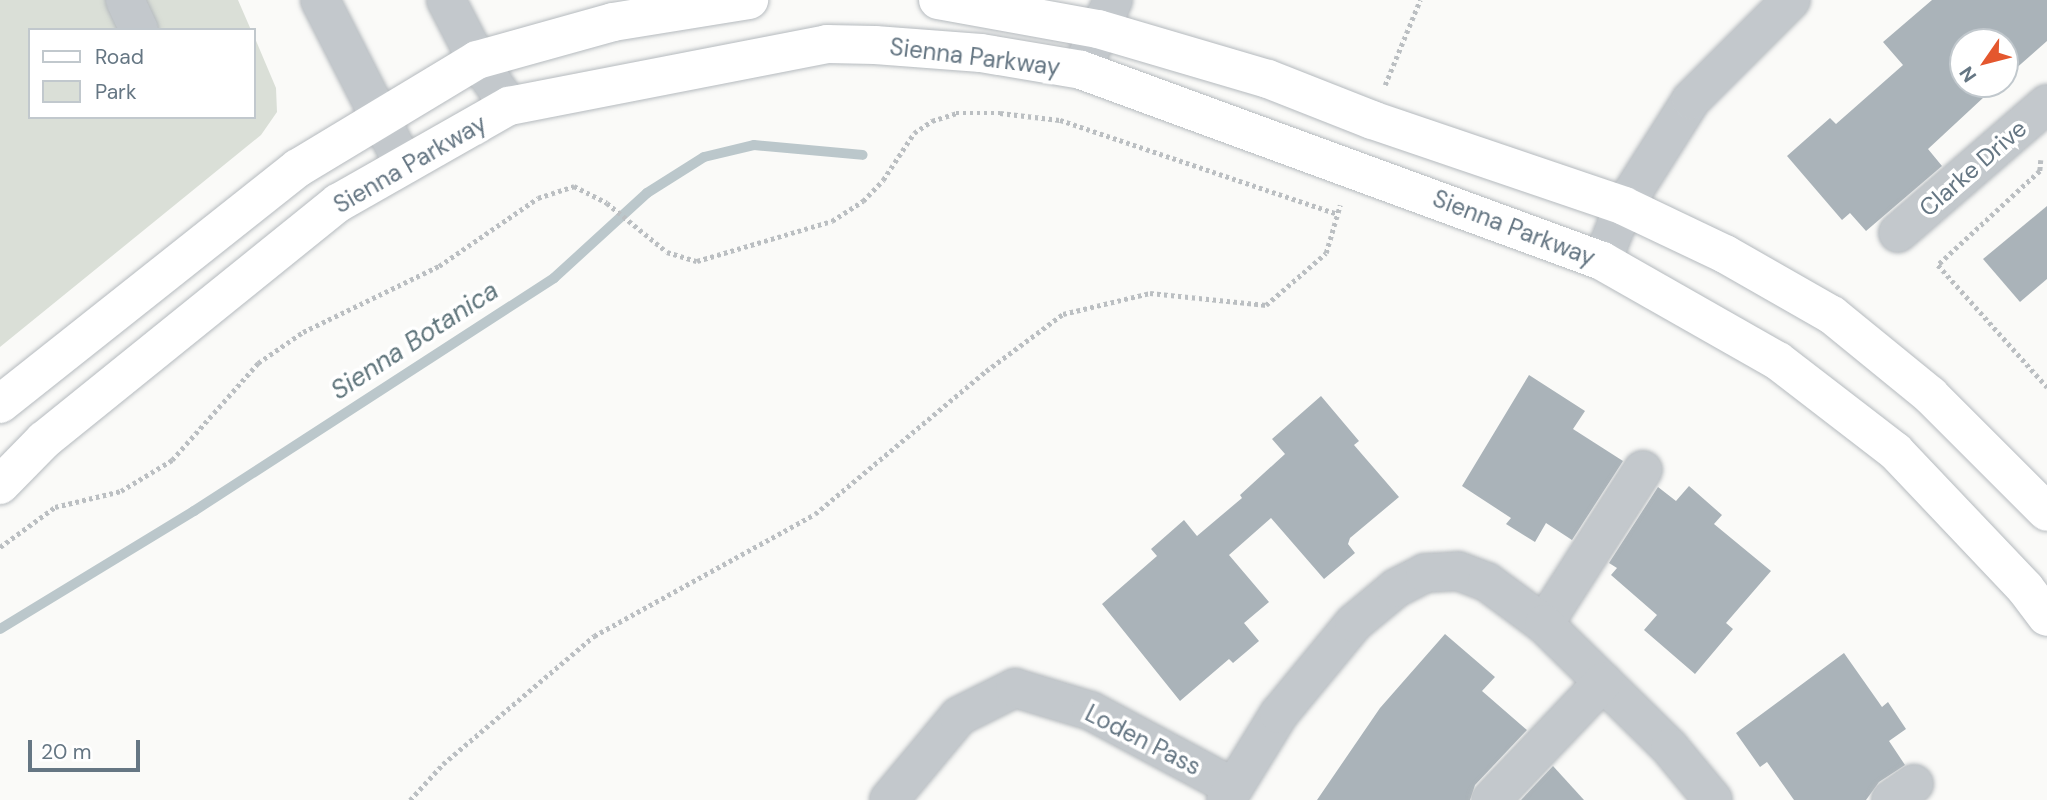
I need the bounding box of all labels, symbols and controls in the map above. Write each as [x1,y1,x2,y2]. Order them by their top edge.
legend [28,28,256,119]
north arrow [1949,28,2019,98]
street label: Sienna Parkway [888,32,1062,82]
text: Road [95,43,144,71]
text: N [1954,61,1982,87]
text: Park [95,78,136,106]
street label: Sienna Parkway [328,109,492,219]
street label: Clarke Drive [1914,114,2032,222]
street label: Sienna Parkway [1429,184,1599,272]
water label: Sienna Botanica [325,275,505,407]
street label: Loden Pass [1080,699,1206,781]
scale bar [32,726,144,770]
text: 20 m [41,738,92,766]

